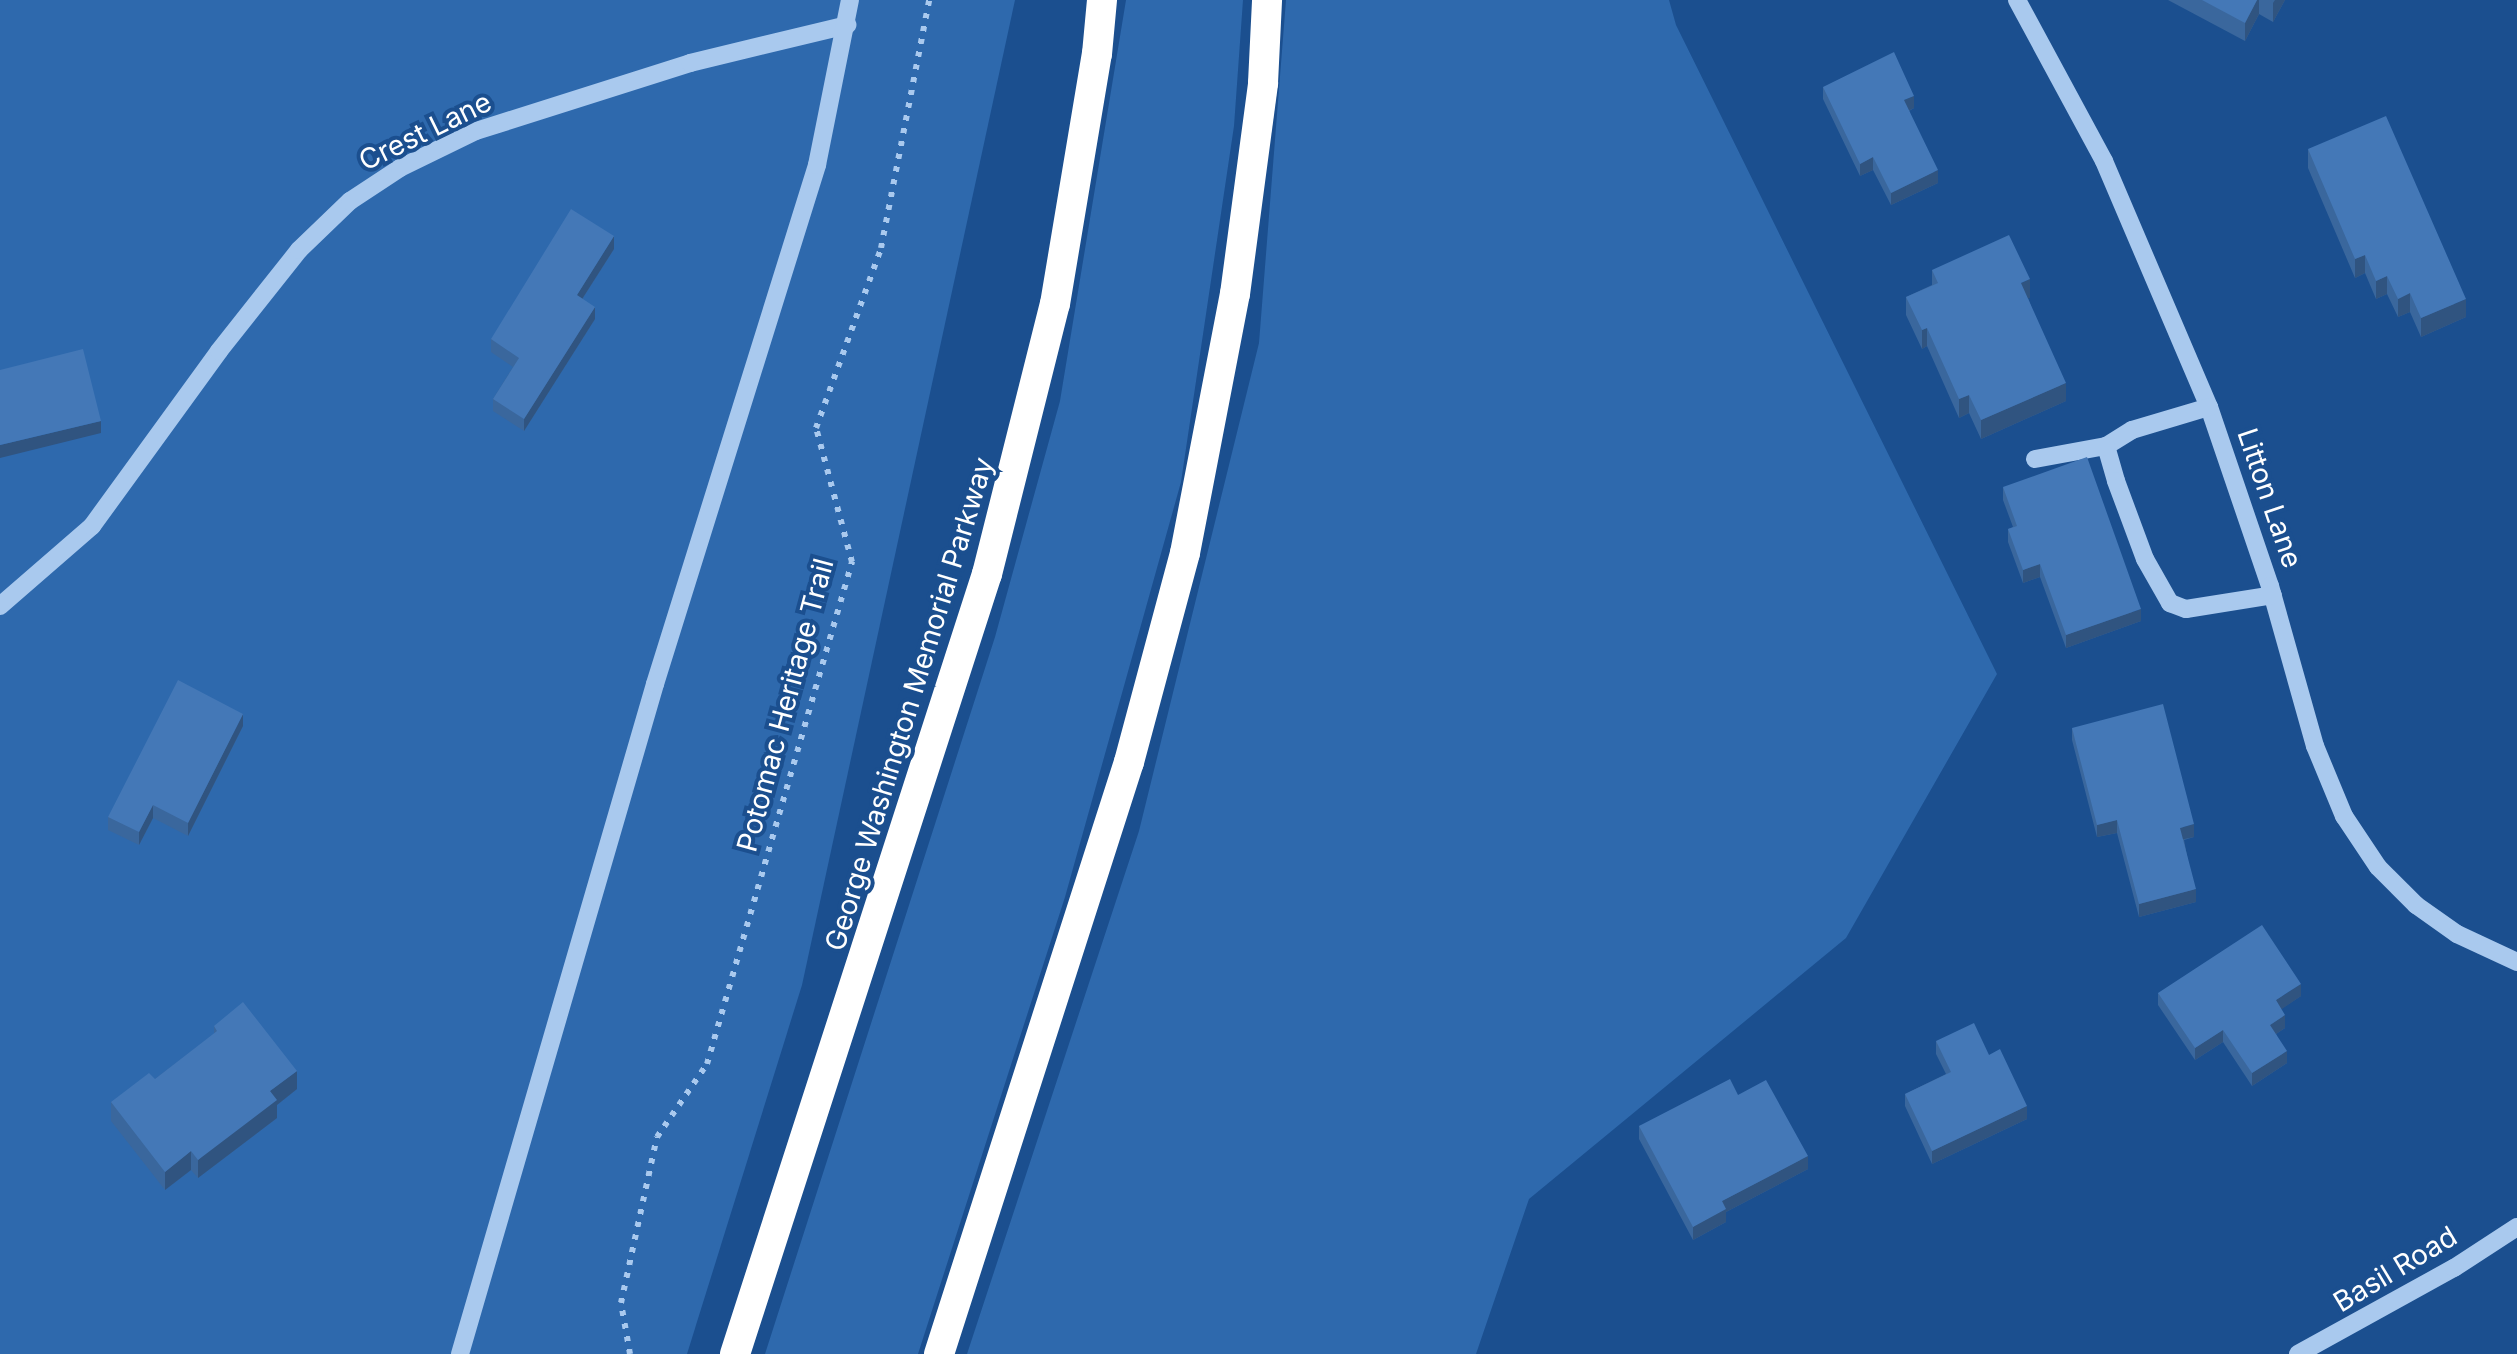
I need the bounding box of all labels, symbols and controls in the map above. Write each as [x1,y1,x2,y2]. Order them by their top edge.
street label: Crest Lane [353,85,497,177]
street label: Litton Lane [2230,424,2310,572]
street label: George Washington Memorial Parkway [818,453,1000,955]
street label: Potomac Heritage Trail [730,555,840,855]
street label: Basil Road [2327,1219,2463,1319]

